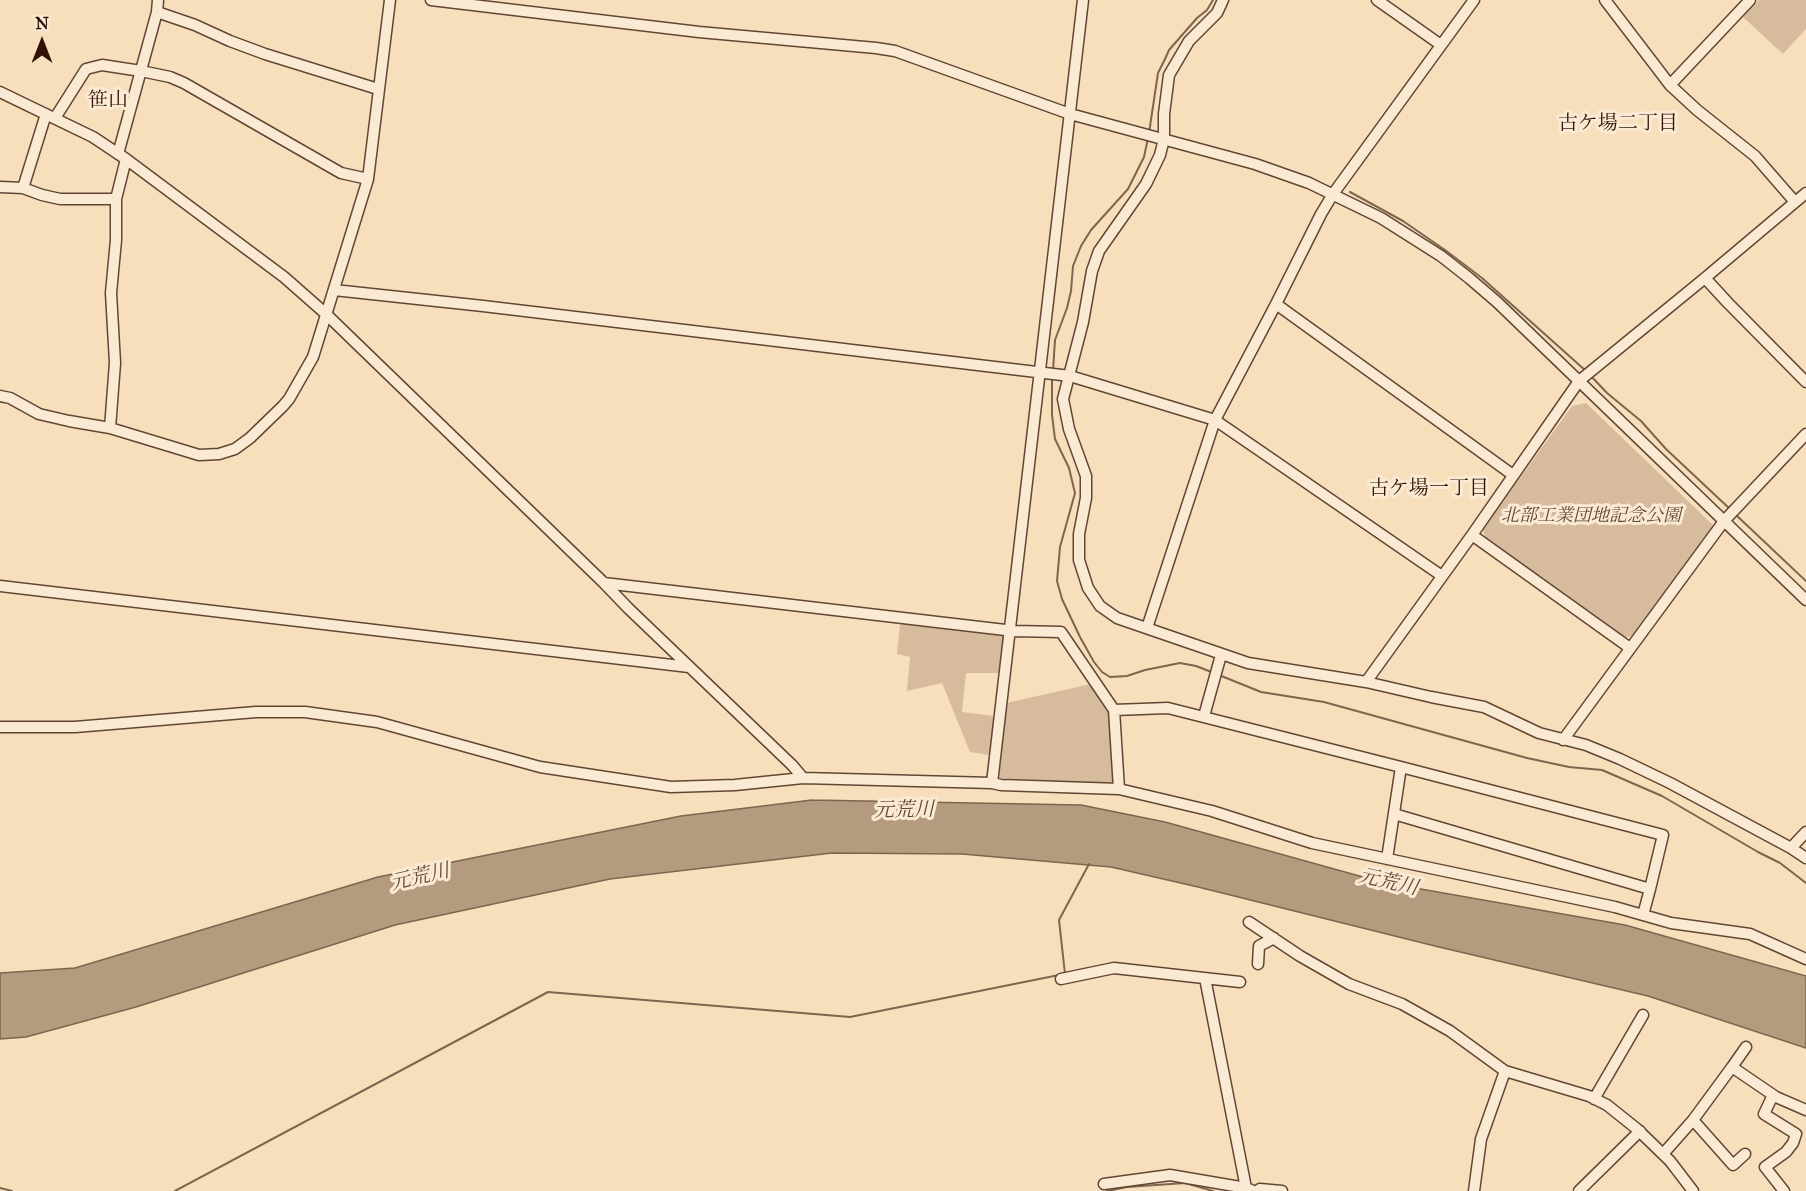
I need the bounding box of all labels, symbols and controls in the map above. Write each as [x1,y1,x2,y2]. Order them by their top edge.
north arrow [12,12,72,72]
text: N [35,14,49,33]
district label: 笹山 [88,89,128,113]
district label: 古ケ場二丁目 [1558,112,1678,136]
district label: 古ケ場一丁目 [1369,477,1489,501]
park label: 北部工業団地記念公園 [1501,506,1681,528]
water label: 元荒川 [874,798,934,824]
water label: 元荒川 [388,860,452,896]
water label: 元荒川 [1356,865,1420,901]

